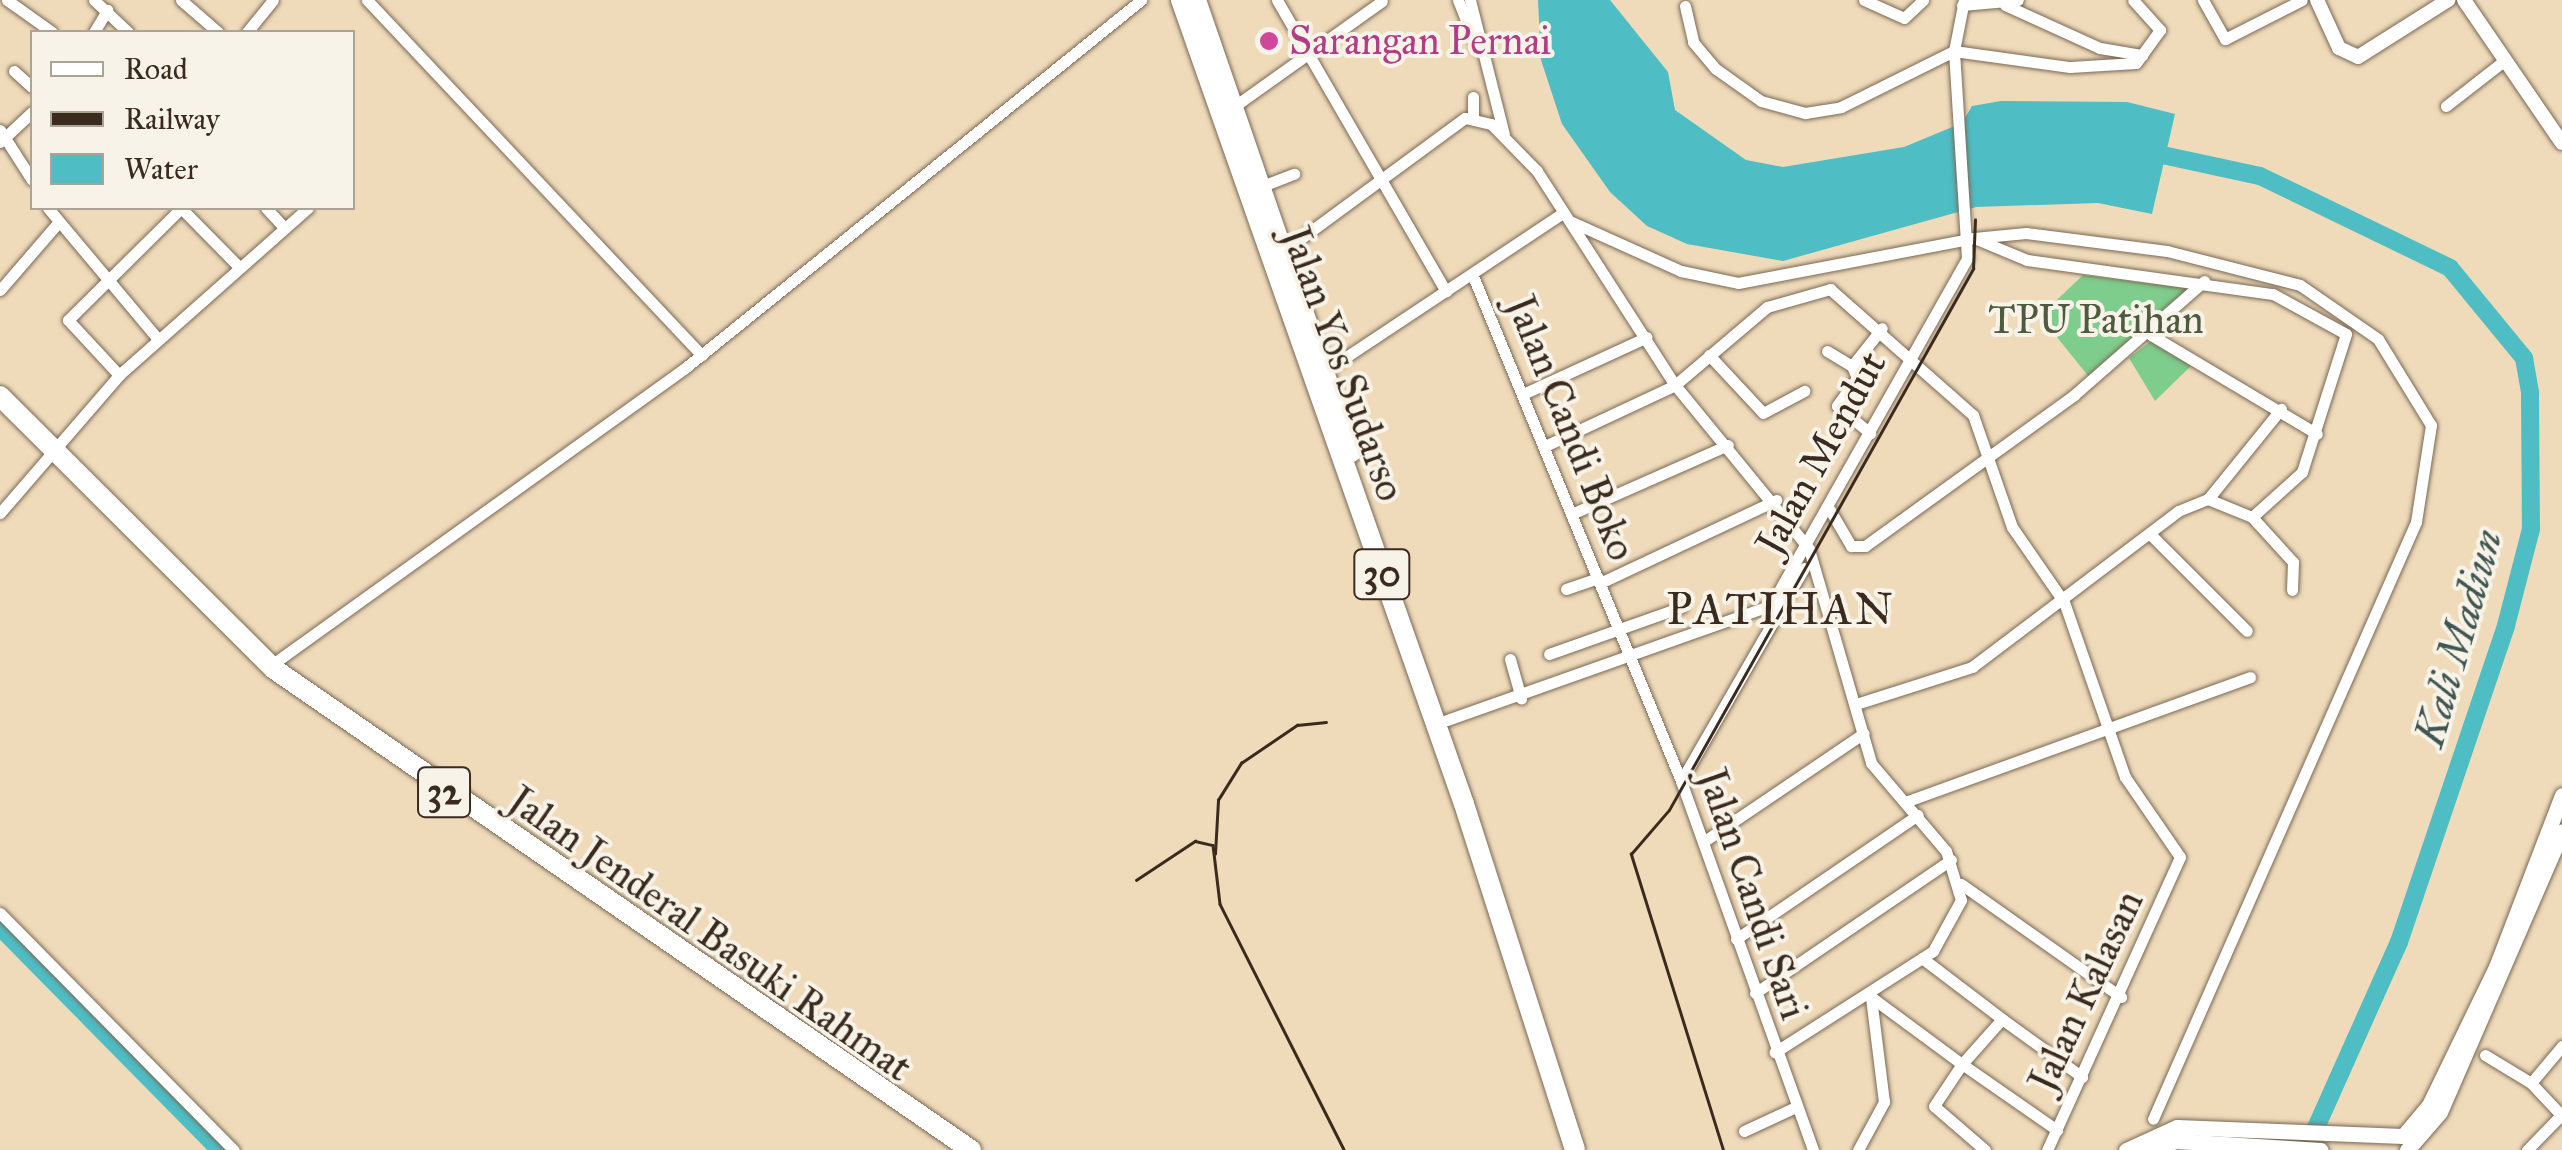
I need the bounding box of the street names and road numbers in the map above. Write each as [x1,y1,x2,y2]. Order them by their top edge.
street label: Jalan Yos Sudarso [1271,221,1415,507]
street label: Jalan Candi Boko [1496,289,1646,567]
street label: Jalan Mendut [1746,343,1896,563]
road number: 30 [1352,541,1412,607]
road number: 32 [416,759,472,825]
street label: Jalan Candi Sari [1688,763,1818,1025]
street label: Jalan Jenderal Basuki Rahmat [499,776,921,1092]
street label: Jalan Kalasan [2019,883,2153,1099]

